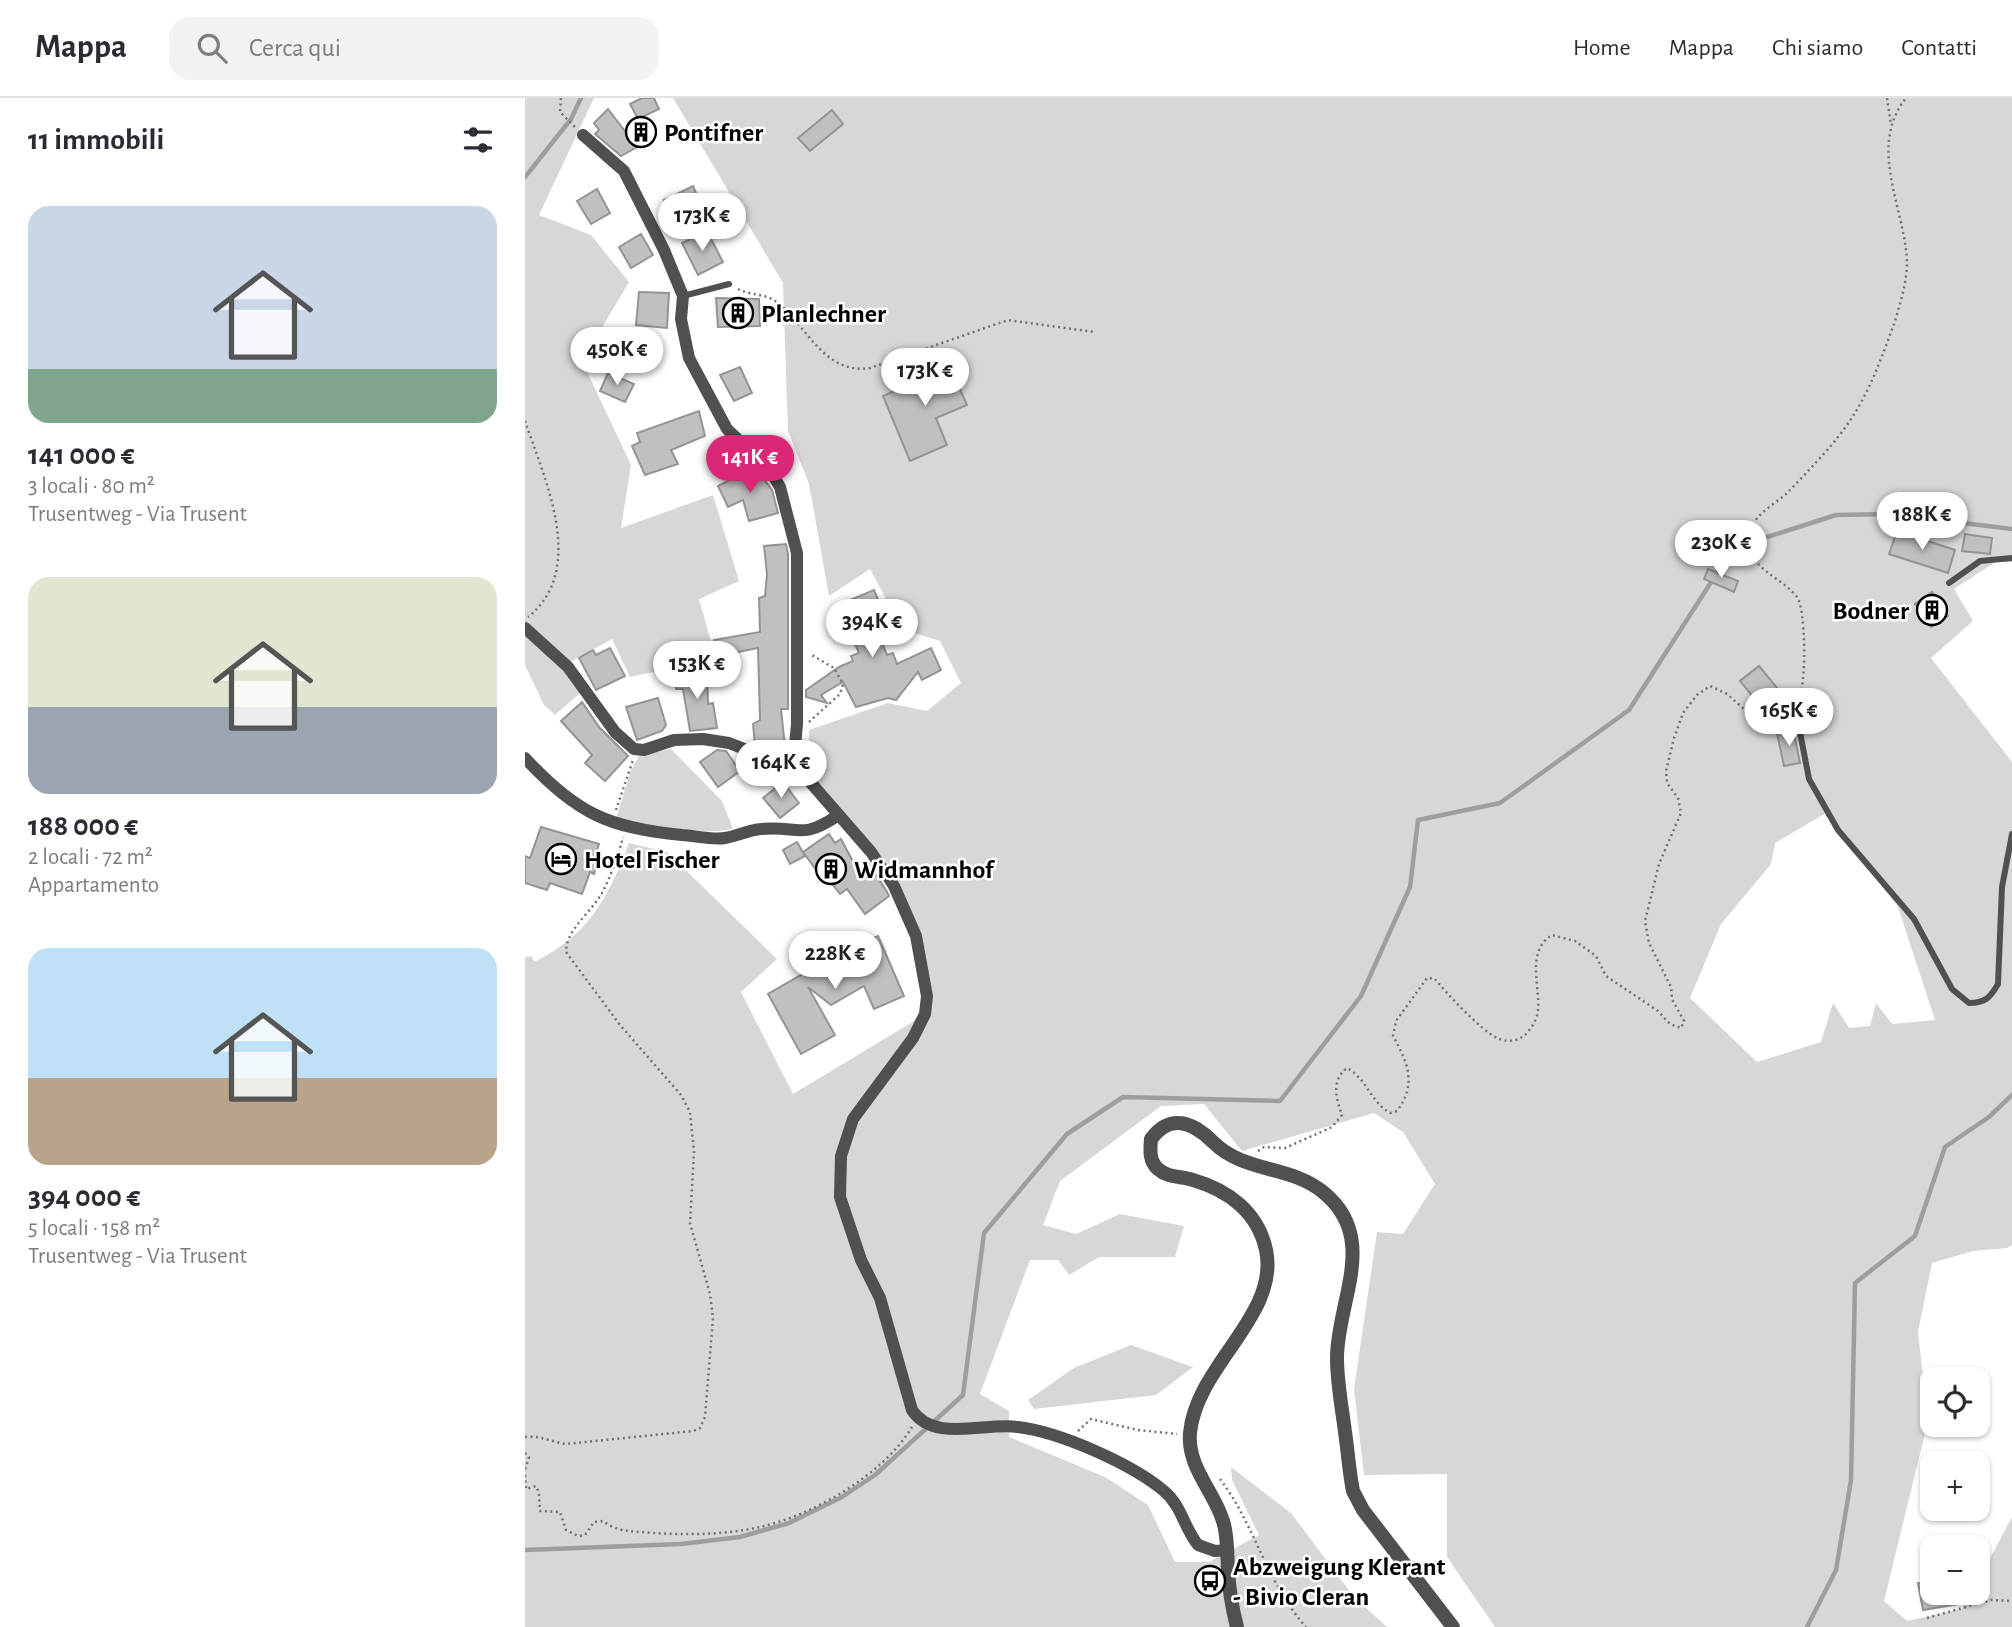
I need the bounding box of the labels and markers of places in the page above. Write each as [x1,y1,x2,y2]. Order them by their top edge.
building icon: Pontifner [624,115,658,149]
place label: Pontifner [664,120,763,146]
pin: 173K € [645,194,759,253]
building icon: Planlechner [721,296,755,330]
place label: Planlechner [761,301,886,327]
pin: 450K € [560,328,674,387]
pin: 173K € [868,348,982,408]
pin: 141K € [693,436,807,495]
pin: 188K € [1865,492,1979,552]
pin: 230K € [1664,520,1778,580]
building icon: Bodner [1915,593,1949,627]
place label: Bodner [1833,598,1909,624]
pin: 394K € [815,600,929,659]
pin: 153K € [640,642,754,701]
pin: 165K € [1732,688,1846,748]
pin: 164K € [724,740,838,800]
hotel icon: Hotel Fischer [544,842,578,876]
place label: Hotel Fischer [584,847,720,873]
building icon: Widmannhof [814,852,848,886]
place label: Widmannhof [854,857,996,883]
pin: 228K € [778,932,892,991]
place label: Abzweigung Klerant - Bivio Cleran [1233,1554,1445,1610]
bus stop icon: Abzweigung Klerant - Bivio Cleran [1193,1564,1227,1598]

